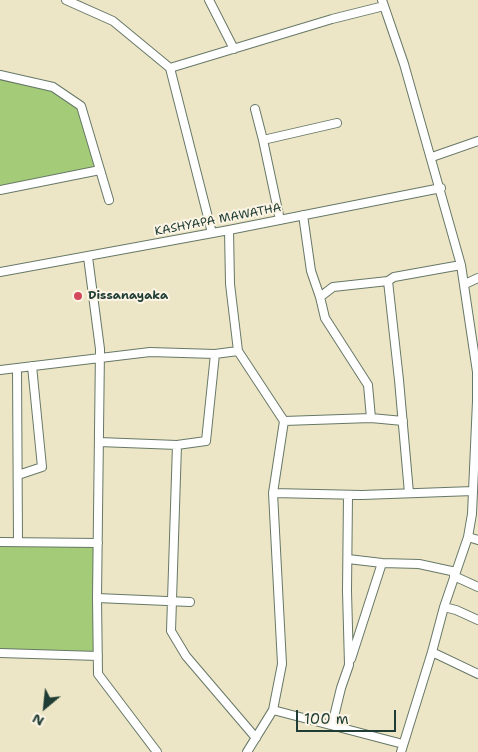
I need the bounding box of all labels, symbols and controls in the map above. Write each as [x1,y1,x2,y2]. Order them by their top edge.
street label: KASHYAPA MAWATHA [153,201,283,239]
place label: Dissanayaka [88,289,168,303]
marker: Dissanayaka [72,290,84,302]
north arrow [20,682,70,732]
scale bar [298,700,398,732]
text: 100 m [304,709,349,729]
text: N [29,710,47,731]

